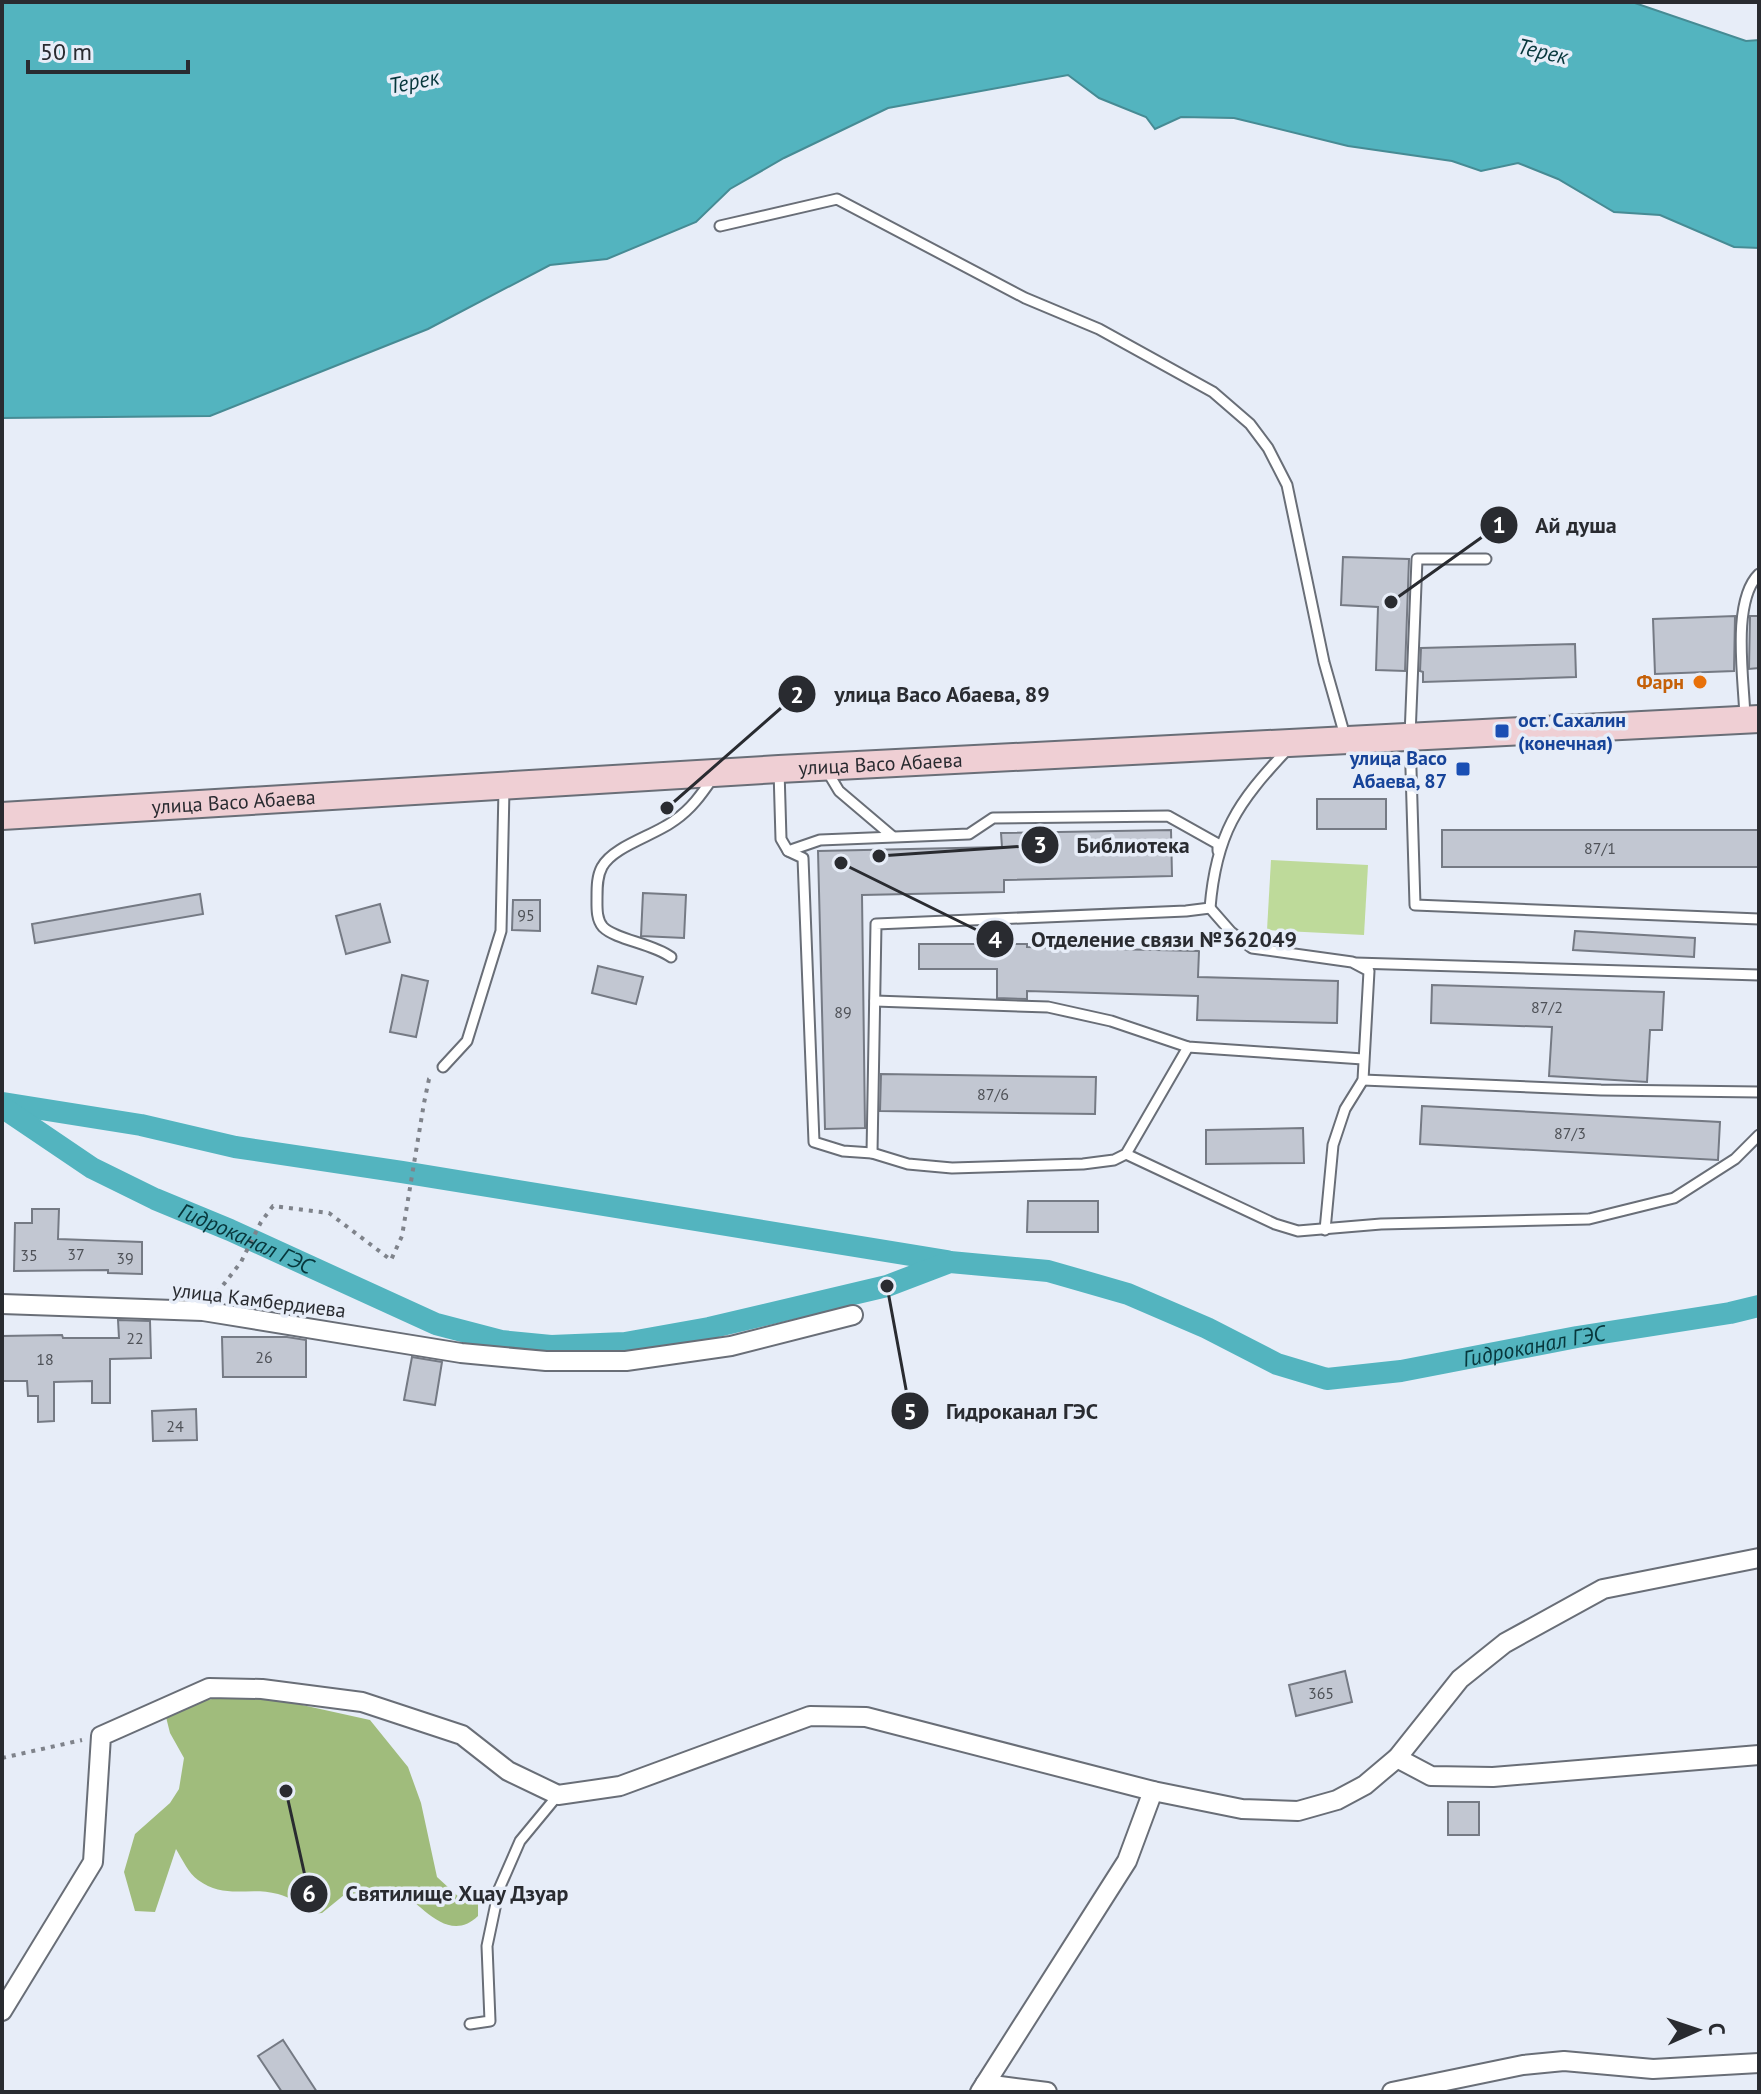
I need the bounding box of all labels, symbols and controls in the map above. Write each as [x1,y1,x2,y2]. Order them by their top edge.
scale bar [28,24,188,74]
water label: Терек [1515,32,1572,71]
text: 50 m [40,36,92,67]
water label: Терек [386,62,442,100]
callout: Ай душа [1479,502,1633,548]
text: 1 [1492,509,1506,540]
text: Ай душа [1535,511,1617,539]
place label: Фарн [1637,669,1684,695]
callout: улица Васо Абаева, 89 [777,671,1067,717]
marker: Фарн [1691,673,1709,691]
text: 2 [790,679,804,710]
text: улица Васо Абаева, 89 [833,680,1050,708]
place label: ост. Сахалин (конечная) [1518,707,1626,756]
marker: ост. Сахалин (конечная) [1493,722,1511,740]
place label: улица Васо Абаева, 87 [1349,745,1447,794]
street label: улица Васо Абаева [798,747,963,781]
marker: улица Васо Абаева, 87 [1454,760,1472,778]
street label: улица Васо Абаева [151,784,316,820]
callout: Библиотека [1020,822,1205,868]
text: 3 [1033,829,1047,860]
text: Библиотека [1076,831,1190,859]
house number: 87/1 [1584,838,1616,858]
house number: 95 [517,905,535,925]
callout: Отделение связи №362049 [975,916,1313,962]
text: 4 [988,924,1002,955]
text: Отделение связи №362049 [1031,925,1297,953]
house number: 87/2 [1531,997,1563,1017]
house number: 89 [834,1002,852,1022]
house number: 87/6 [977,1084,1009,1104]
house number: 87/3 [1554,1123,1586,1143]
water label: Гидроканал ГЭС [174,1196,320,1281]
house number: 37 [67,1244,85,1264]
house number: 35 [20,1245,38,1265]
house number: 39 [116,1248,134,1268]
street label: улица Камбердиева [171,1276,347,1324]
water label: Гидроканал ГЭС [1460,1318,1609,1373]
house number: 22 [126,1328,144,1348]
house number: 26 [255,1347,273,1367]
house number: 18 [36,1349,54,1369]
callout: Гидроканал ГЭС [890,1388,1114,1434]
text: 5 [903,1396,917,1427]
text: Гидроканал ГЭС [946,1397,1098,1425]
house number: 24 [166,1416,184,1436]
house number: 365 [1308,1683,1334,1703]
callout: Святилище Хцау Дзуар [289,1871,585,1917]
text: 6 [302,1878,316,1909]
text: Святилище Хцау Дзуар [346,1879,569,1907]
north arrow [1657,1990,1737,2070]
text: С [1703,2022,1731,2036]

